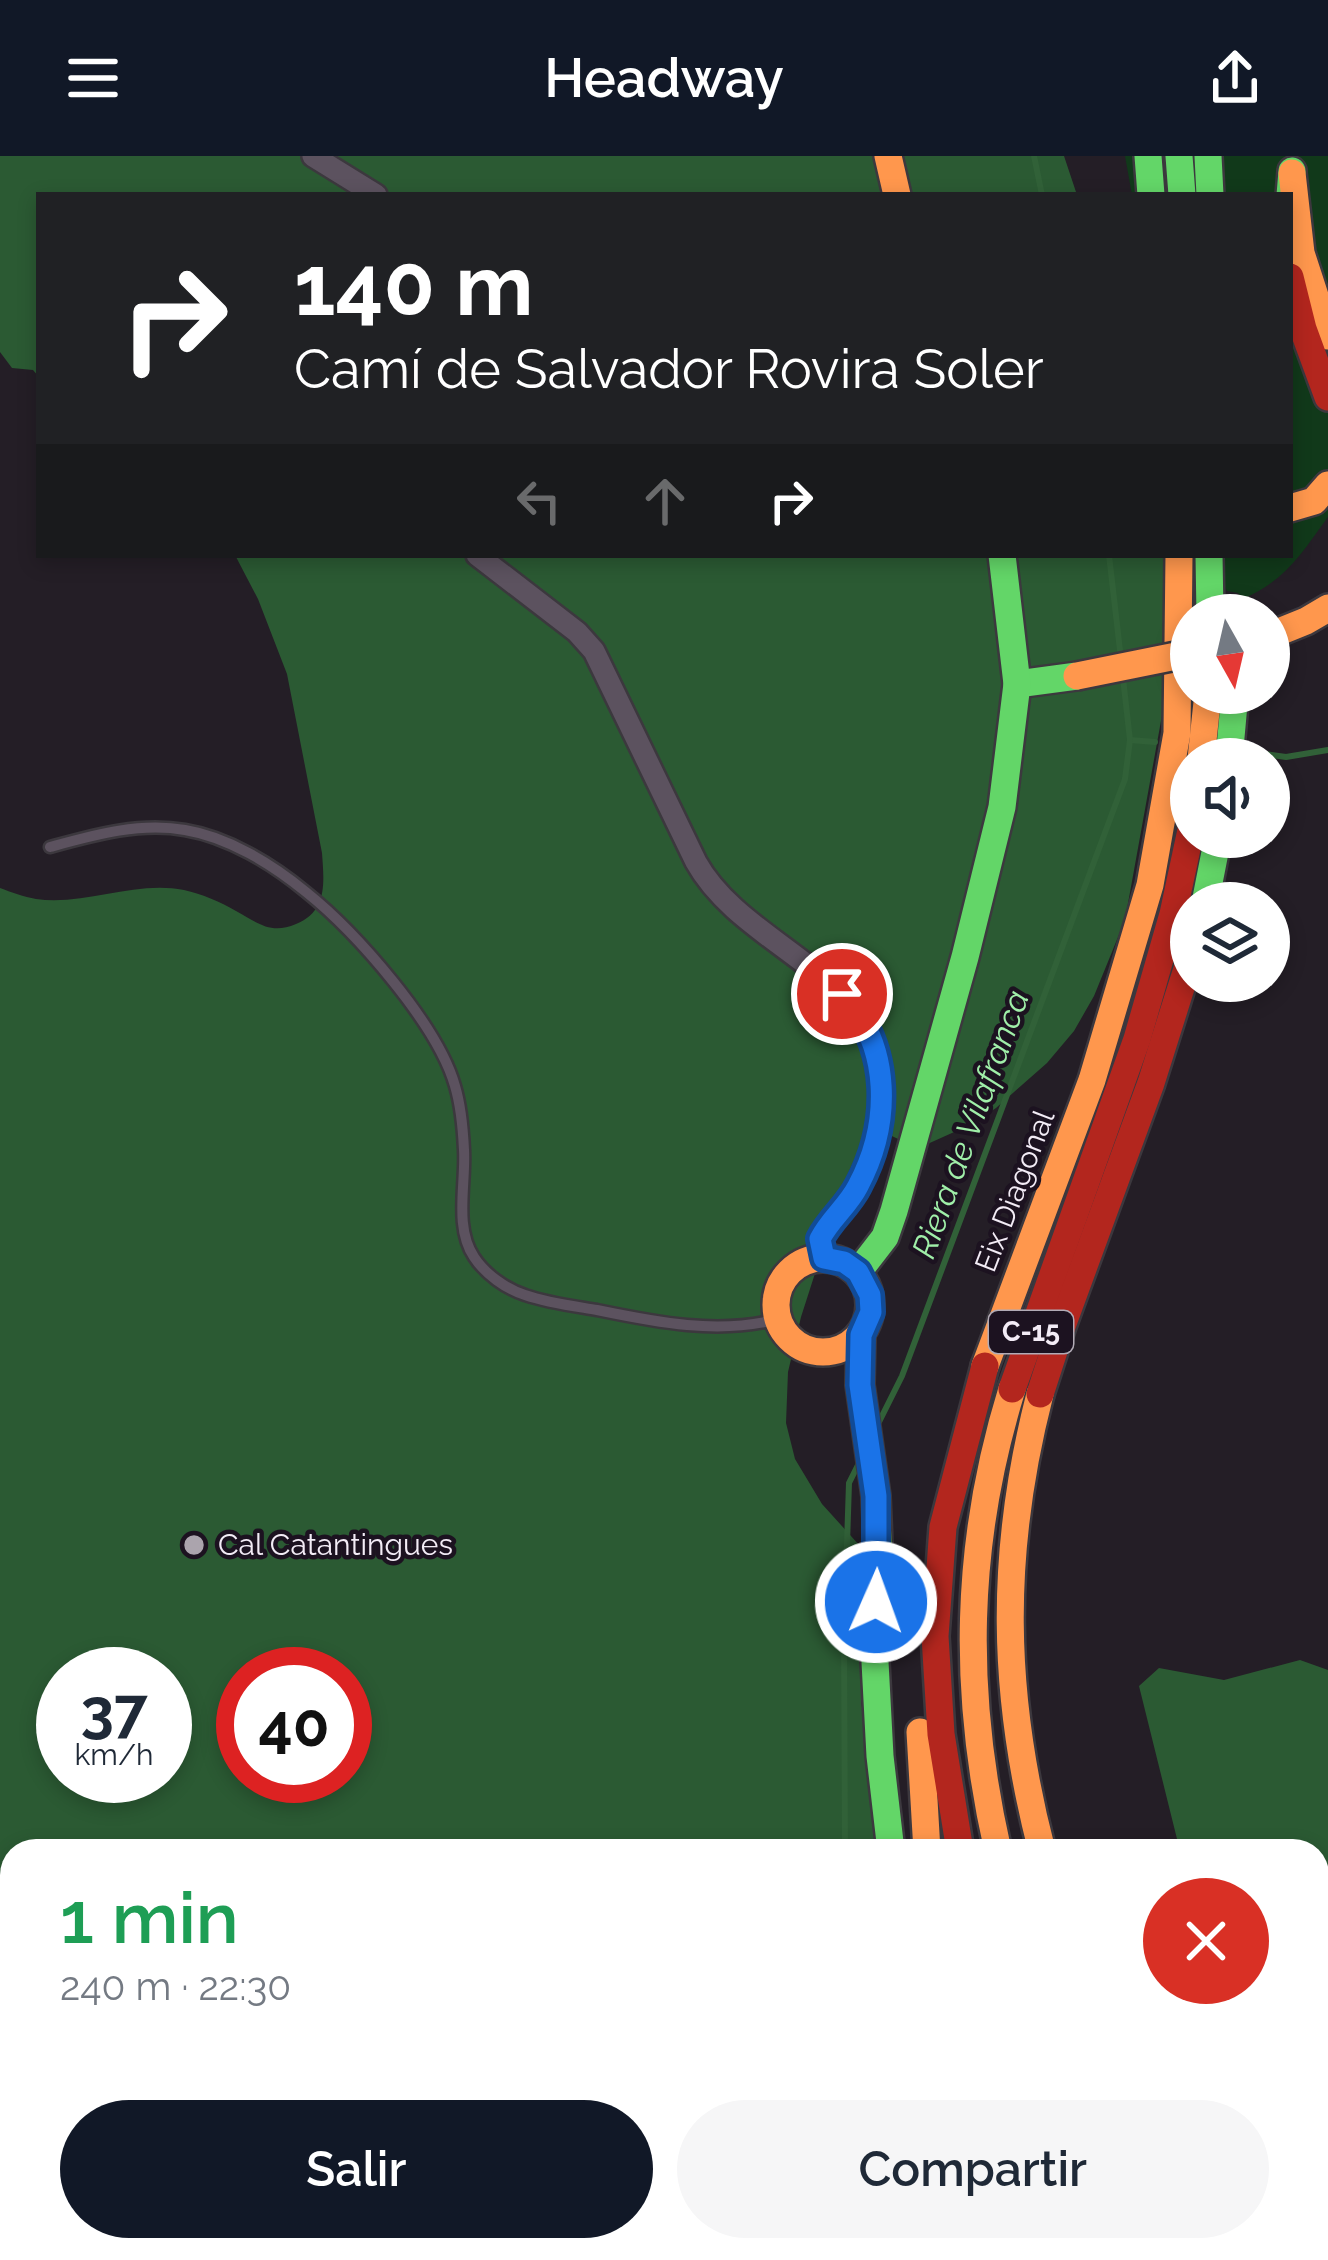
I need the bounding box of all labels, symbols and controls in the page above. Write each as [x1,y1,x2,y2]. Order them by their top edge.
icon: menu [60,45,126,111]
icon: share [1202,45,1268,111]
text: Headway [544,46,784,110]
text: 140 m [294,236,533,335]
icon: right [96,240,252,396]
text: Camí de Salvador Rovira Soler [294,337,1044,401]
icon: left [506,468,572,534]
icon: ahead [632,468,698,534]
icon: right [758,468,824,534]
north arrow [1170,594,1290,714]
map controls [1170,594,1290,1002]
button: sound [1170,738,1290,858]
button: layers [1170,882,1290,1002]
pin [791,943,893,1045]
icon: arrive [809,961,875,1027]
water label: Riera de Vilafranca [904,985,1037,1263]
street label: Eix Diagonal [968,1104,1062,1277]
road number: C-15 [989,1311,1073,1353]
place label: Cal Catantingues [218,1527,453,1562]
marker: Cal Catantingues [181,1532,207,1558]
position arrow [813,1539,939,1665]
speed limit sign: 40 [216,1647,372,1803]
text: 37 [80,1675,148,1745]
text: km/h [74,1737,154,1772]
text: 1 min [60,1875,239,1960]
button: close [1143,1878,1269,2004]
text: 240 m · 22:30 [60,1963,291,2009]
button: Salir [60,2100,653,2238]
button: Compartir [677,2100,1269,2238]

